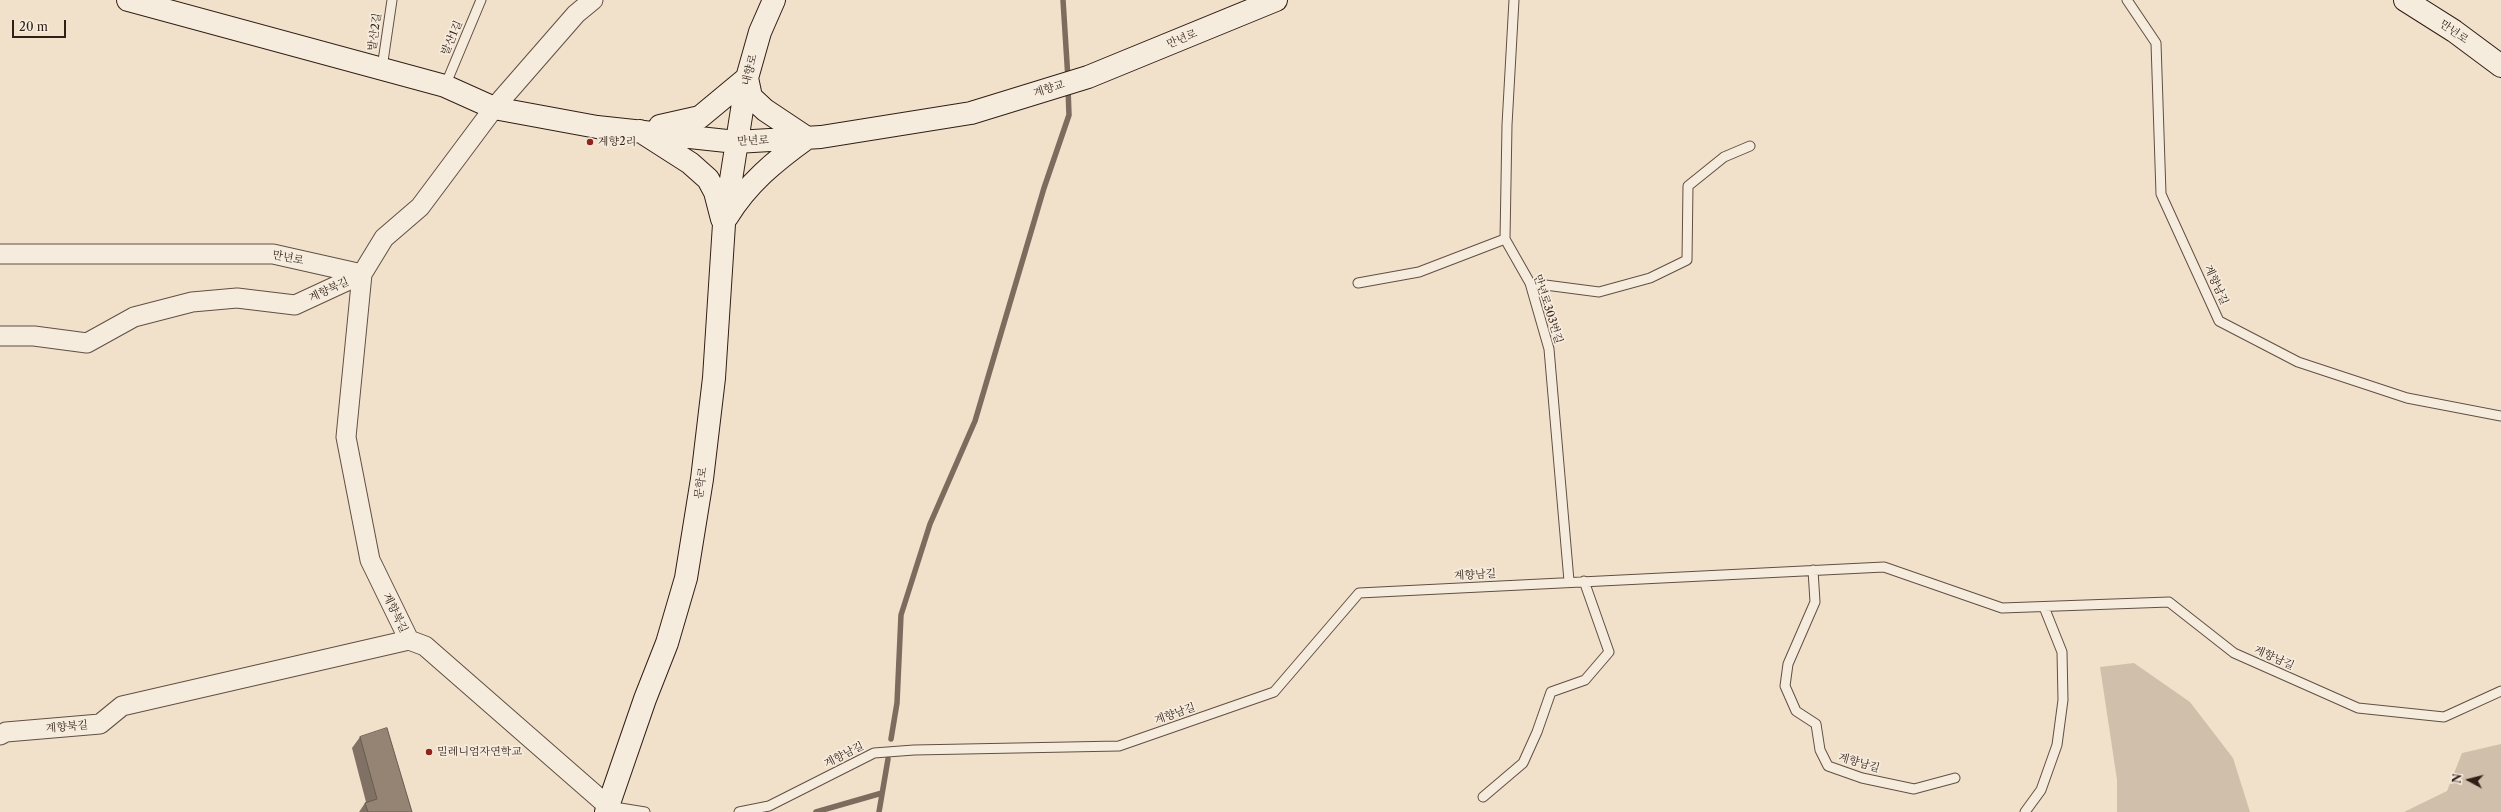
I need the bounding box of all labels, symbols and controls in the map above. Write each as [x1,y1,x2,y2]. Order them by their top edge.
scale bar [14,12,68,38]
street label: 발산2길 [366,12,384,52]
street label: 만년로 [2437,17,2471,47]
text: 20 m [19,19,48,34]
street label: 발산1길 [439,19,465,57]
street label: 만년로 [1165,27,1199,51]
street label: 내향로 [740,53,760,87]
street label: 계향교 [1032,78,1066,100]
street label: 만년로 [737,134,769,148]
place label: 계향2리 [598,135,636,149]
marker: 계향2리 [585,137,595,147]
street label: 만년로 [271,248,305,268]
street label: 계향남길 [2201,263,2231,307]
street label: 만년로303번길 [1531,273,1565,345]
street label: 계향북길 [307,275,351,305]
street label: 문학로 [692,466,710,500]
street label: 계향남길 [1453,567,1497,583]
street label: 계향북길 [380,591,410,635]
street label: 계향남길 [2252,643,2296,673]
street label: 계향남길 [1153,701,1197,727]
street label: 계향북길 [45,719,89,735]
street label: 계향남길 [822,739,866,771]
place label: 밀레니엄자연학교 [437,745,522,759]
marker: 밀레니엄자연학교 [424,747,434,757]
street label: 계향남길 [1837,751,1881,775]
north arrow [2449,760,2489,800]
text: N [2450,773,2465,784]

